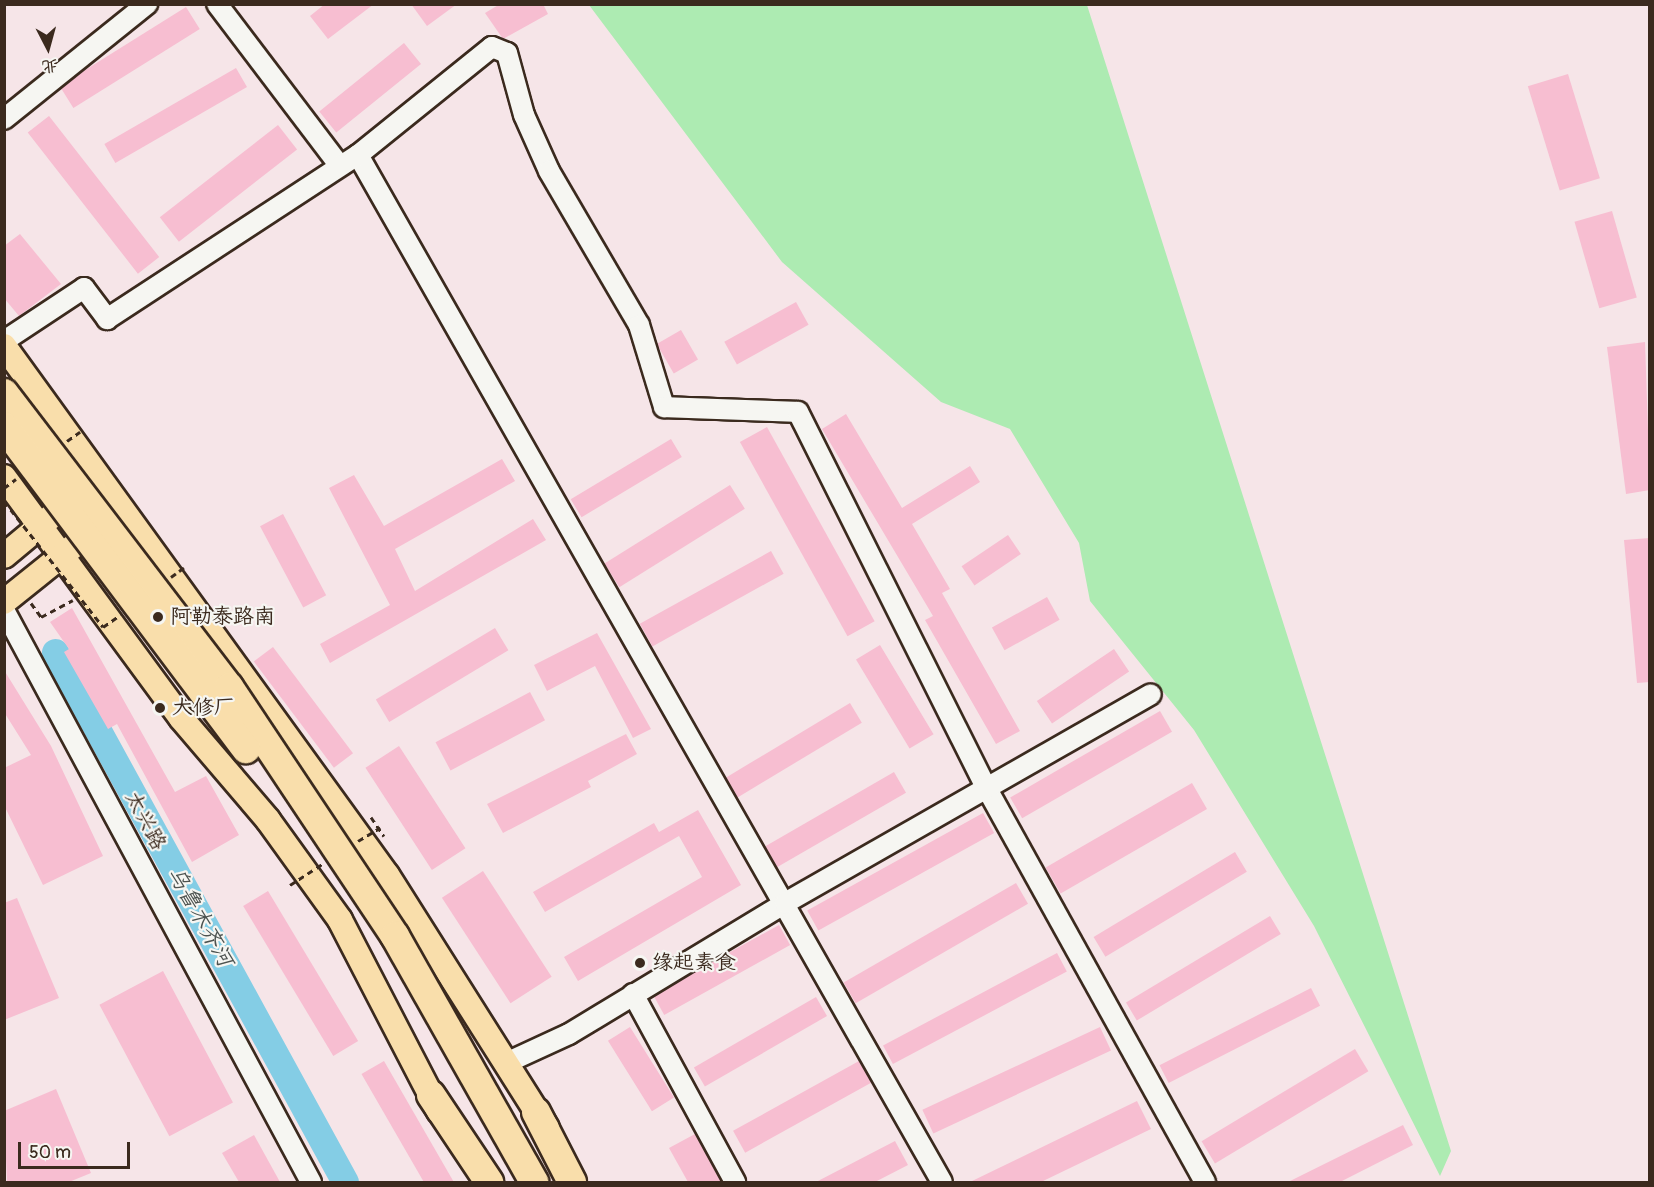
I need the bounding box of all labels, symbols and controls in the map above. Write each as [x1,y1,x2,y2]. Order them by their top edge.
north arrow [18,18,78,78]
text: 北 [41,55,59,77]
place label: 阿勒泰路南 [170,604,275,630]
marker: 阿勒泰路南 [151,610,165,624]
place label: 大修厂 [172,695,235,721]
marker: 大修厂 [153,701,167,715]
street label: 太兴路 [119,787,171,855]
water label: 乌鲁木齐河 [162,862,238,972]
place label: 缘起素食 [652,950,736,976]
marker: 缘起素食 [633,956,647,970]
scale bar [21,1130,134,1168]
text: 50 m [29,1141,71,1164]

